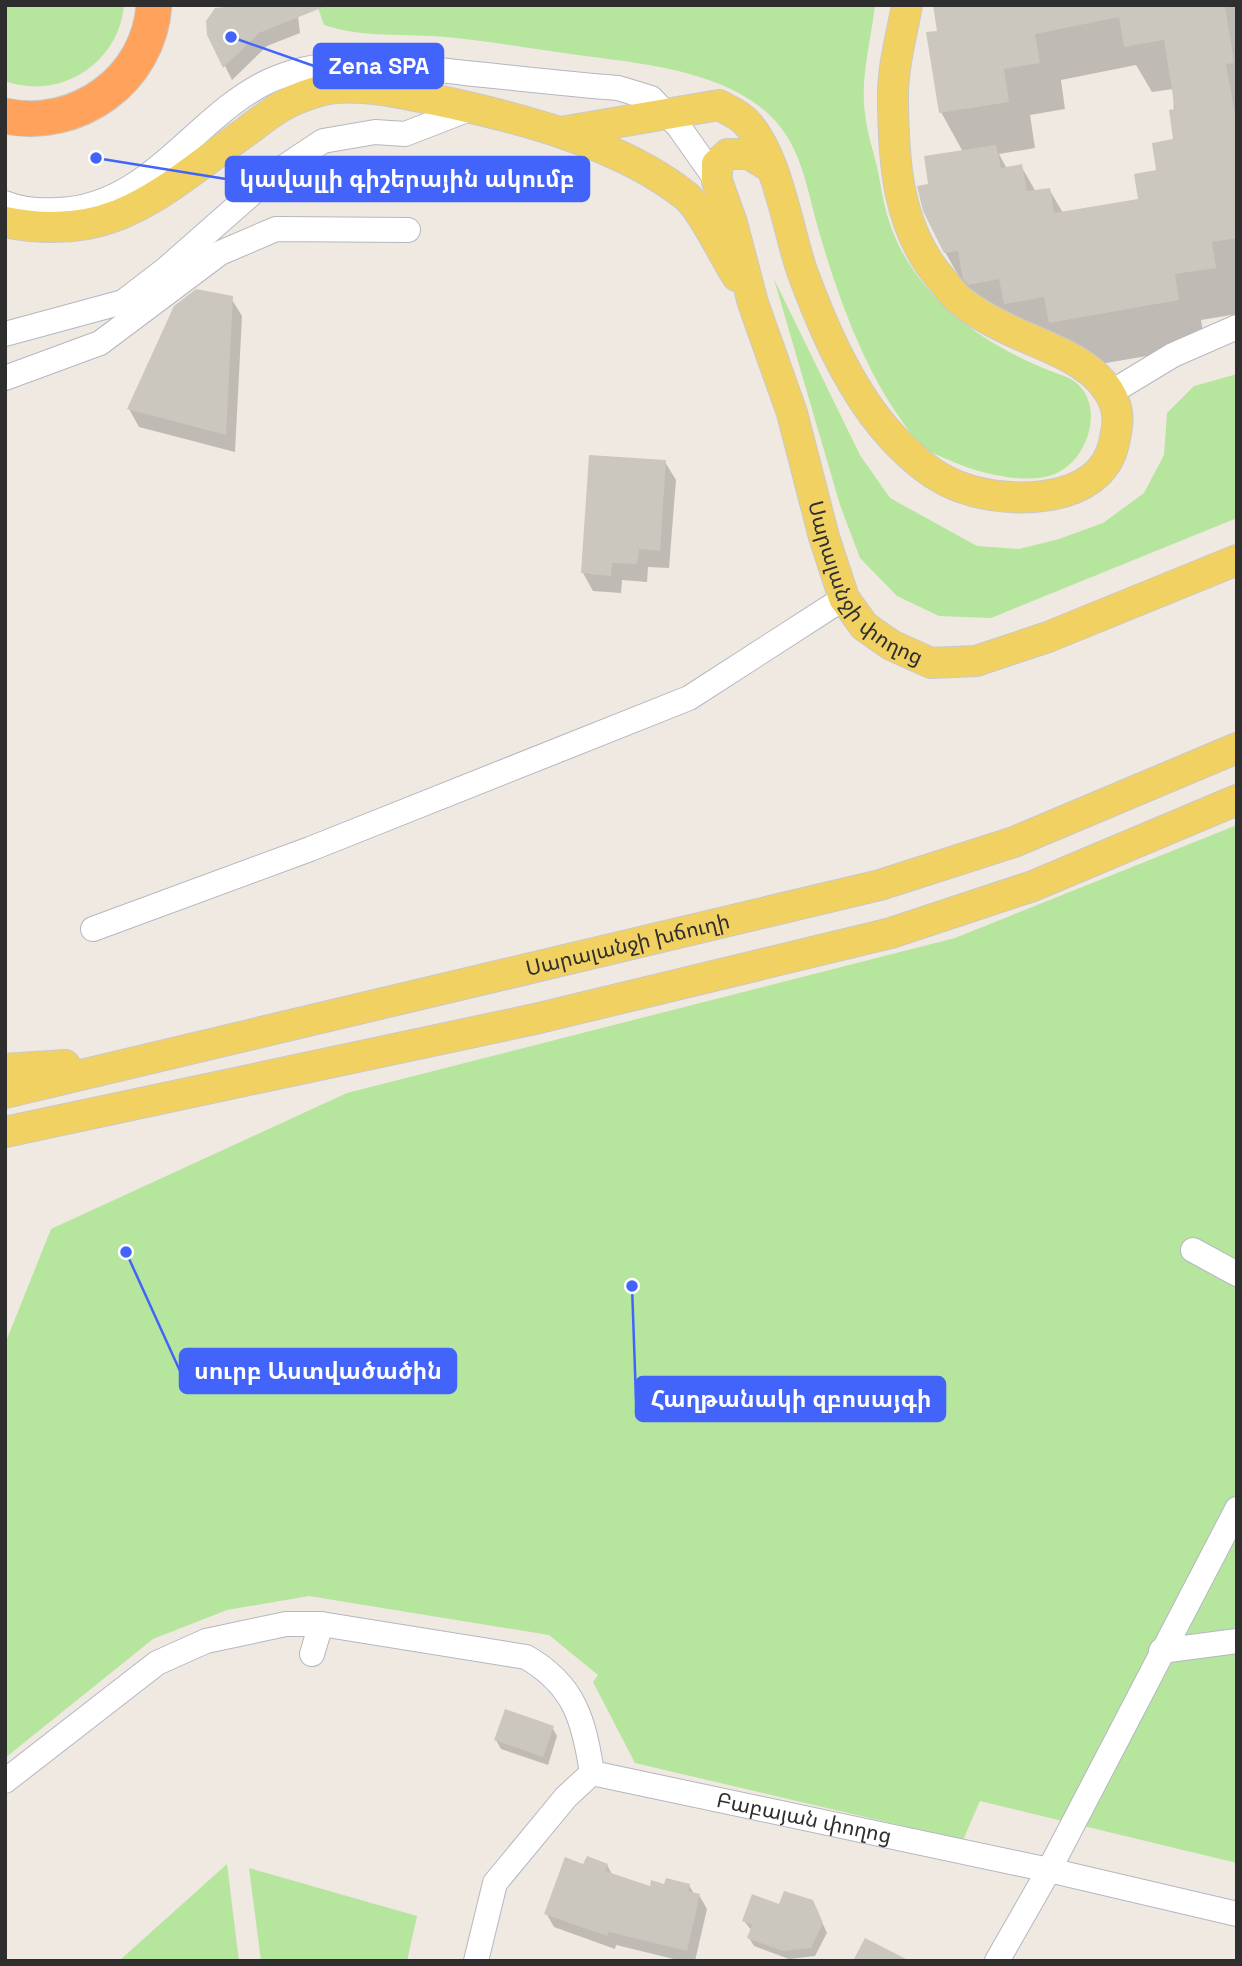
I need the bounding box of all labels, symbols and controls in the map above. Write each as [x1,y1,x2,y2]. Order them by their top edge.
callout: Zena SPA [314,44,443,88]
text: Zena SPA [329,51,430,81]
callout: կավալլի գիշերային ակումբ [226,157,589,201]
text: կավալլի գիշերային ակումբ [239,164,575,194]
street label: Սարալանջի փողոց [802,498,927,671]
street label: Սարալանջի խճուղի [523,907,732,982]
callout: սուրբ Աստվածածին [180,1349,456,1393]
text: սուրբ Աստվածածին [194,1356,442,1386]
callout: Հաղթանակի զբոսայգի [636,1377,945,1421]
text: Հաղթանակի զբոսայգի [651,1384,932,1414]
street label: Բաբայան փողոց [714,1786,894,1849]

